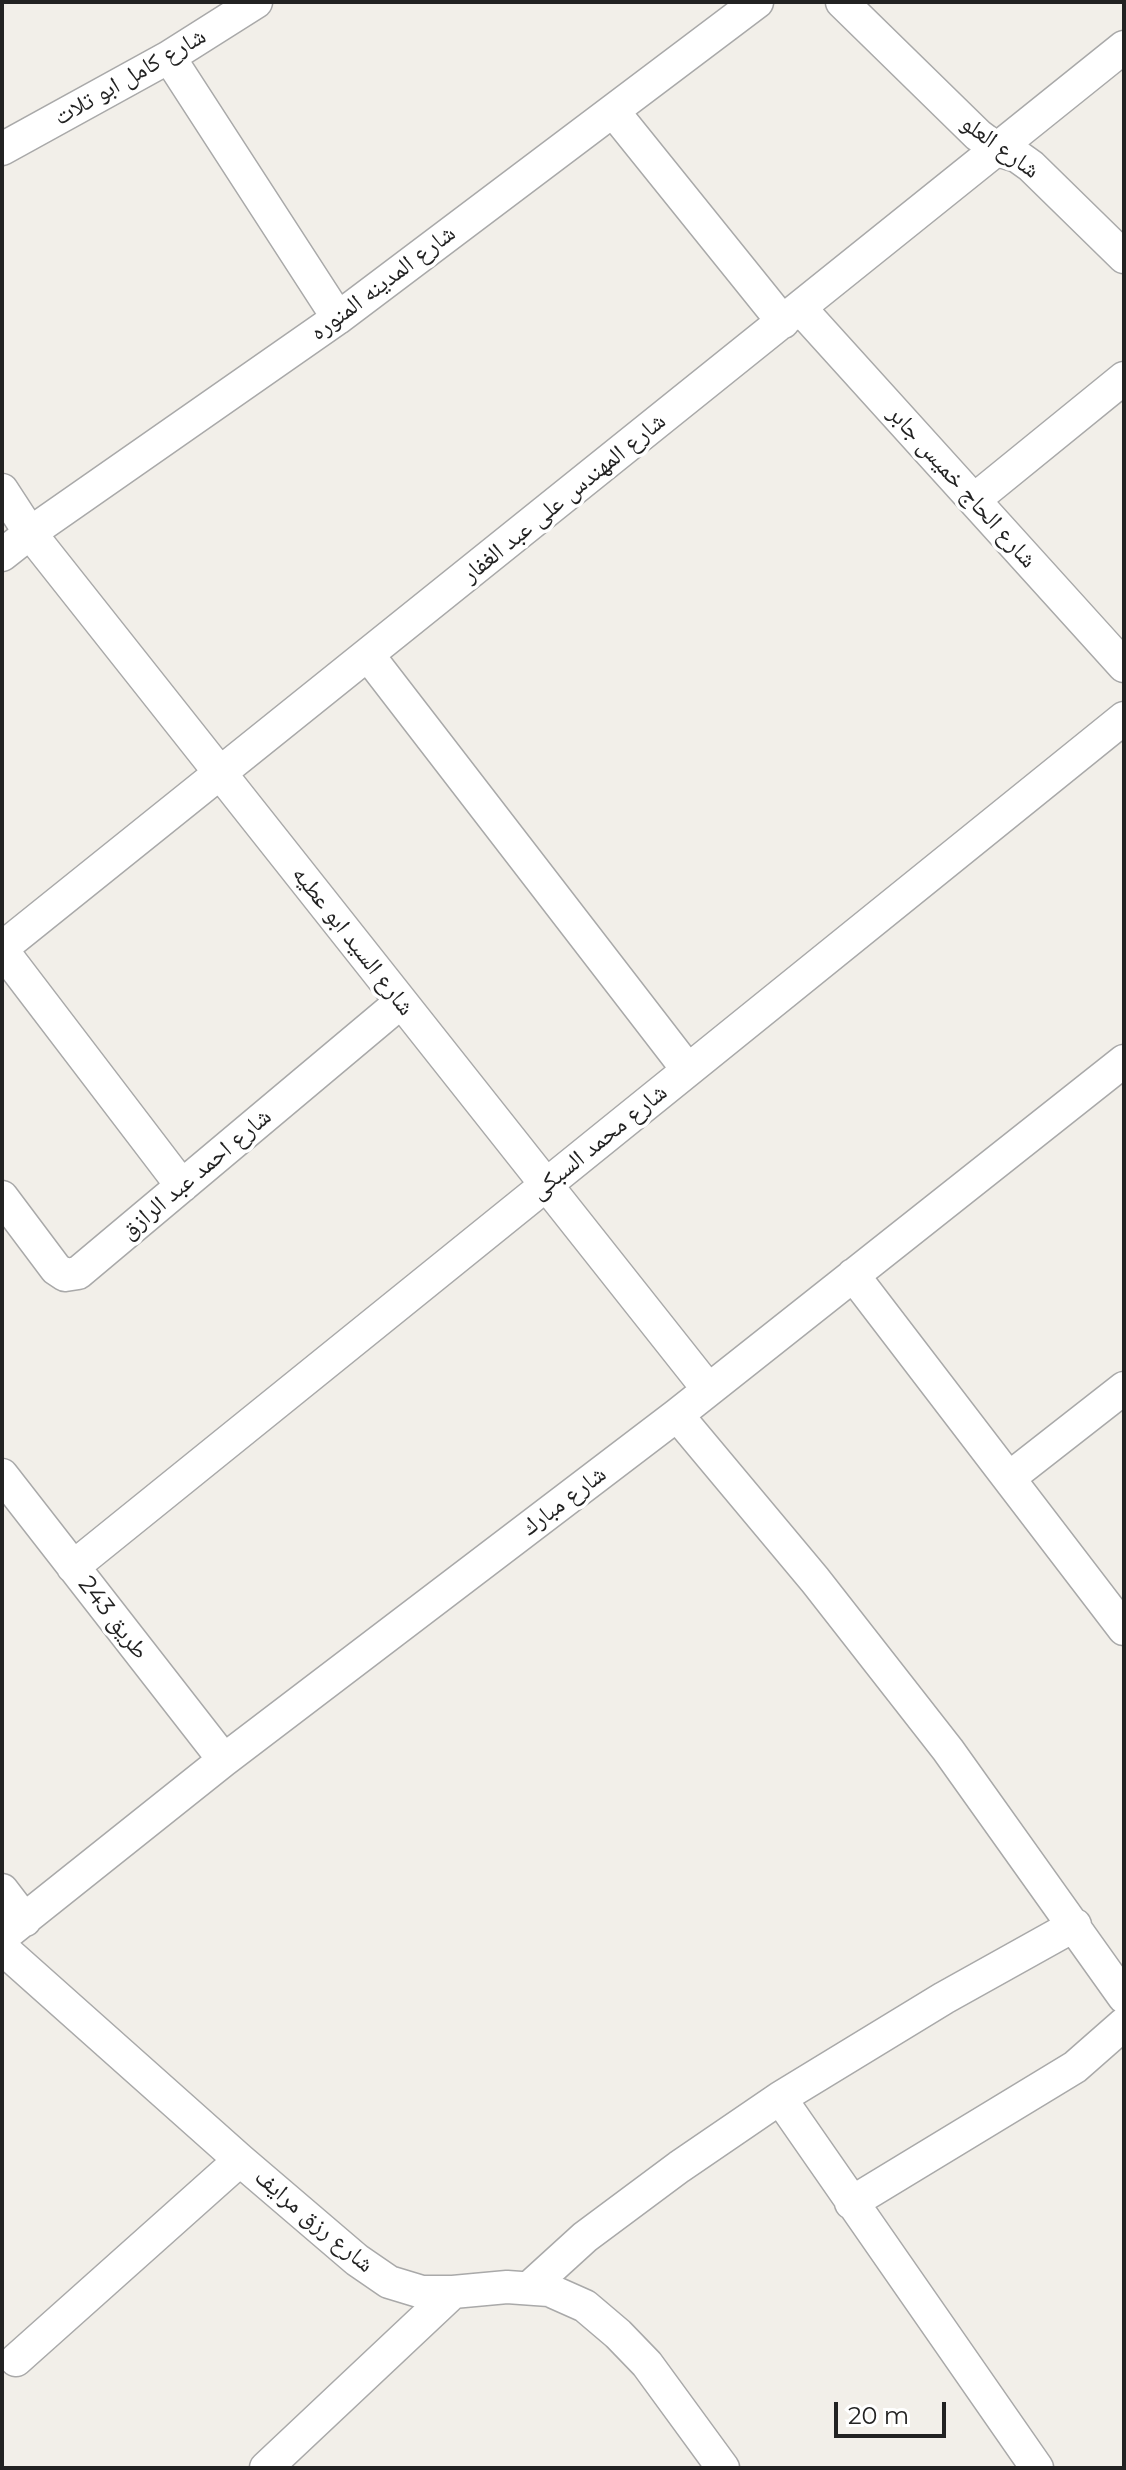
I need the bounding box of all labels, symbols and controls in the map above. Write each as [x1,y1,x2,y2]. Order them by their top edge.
street label: شارع كامل ابو تلات [49,22,211,132]
street label: شارع العلو [955,109,1045,185]
street label: شارع المدينه المنوره [305,219,461,347]
street label: شارع الحاج خميس جابر [882,400,1042,574]
street label: شارع المهندس على عبد الغفار [456,407,672,589]
street label: شارع السيد ابو عطيه [286,861,420,1021]
street label: شارع محمد السبكى [525,1078,673,1206]
street label: شارع احمد عبد الرازق [115,1102,277,1246]
street label: شارع مبارك [516,1460,612,1542]
street label: طريق 243 [72,1571,154,1665]
street label: شارع رزق مرايف [249,2163,379,2279]
scale bar [838,2386,950,2436]
text: 20 m [848,2401,909,2430]

